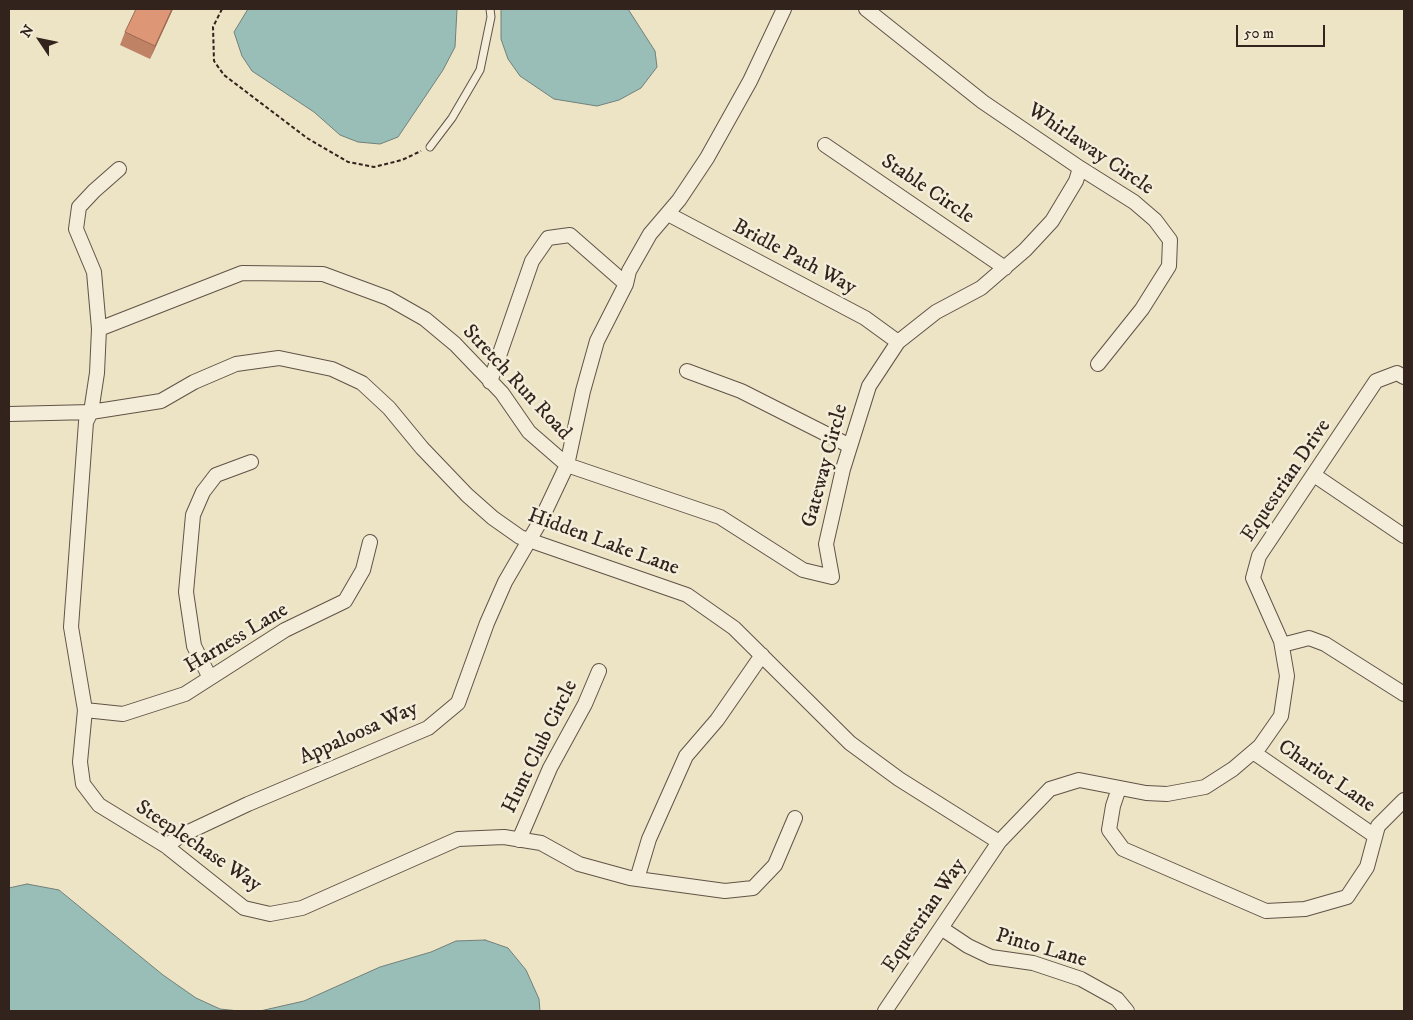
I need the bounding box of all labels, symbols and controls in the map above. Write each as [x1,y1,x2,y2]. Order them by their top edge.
north arrow [15,15,65,65]
scale bar [1238,15,1327,47]
text: N [17,22,38,41]
text: 50 m [1244,24,1274,43]
street label: Whirlaway Circle [1022,99,1158,201]
street label: Stable Circle [876,150,978,230]
street label: Bridle Path Way [728,215,860,301]
street label: Stretch Run Road [456,320,576,446]
street label: Gateway Circle [797,402,855,530]
street label: Equestrian Drive [1237,415,1337,547]
street label: Hidden Lake Lane [524,504,682,582]
street label: Harness Lane [181,598,293,680]
street label: Hunt Club Circle [498,676,584,818]
street label: Appaloosa Way [296,697,422,771]
street label: Chariot Lane [1272,735,1380,819]
street label: Steeplechase Way [130,796,266,898]
street label: Equestrian Way [878,854,972,978]
street label: Pinto Lane [993,924,1089,974]

